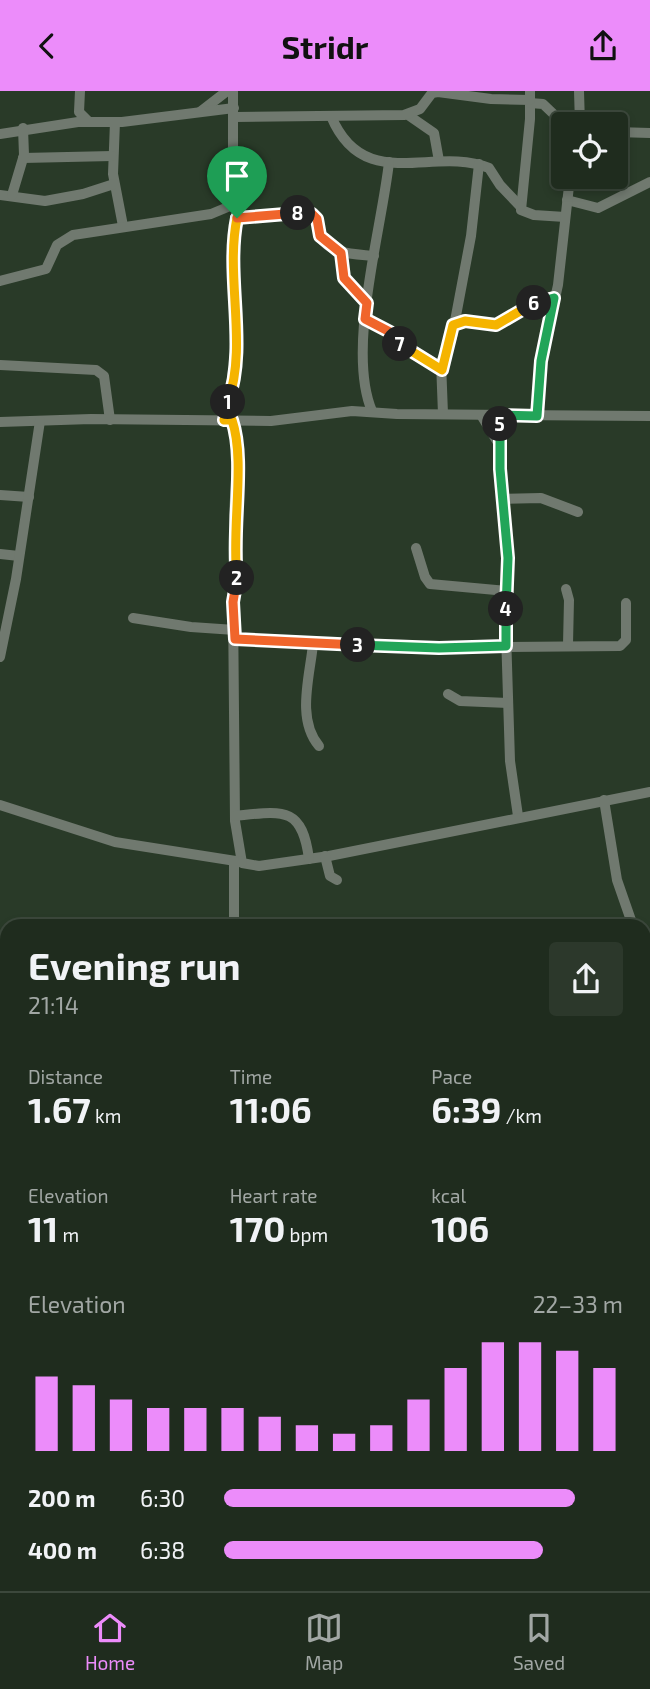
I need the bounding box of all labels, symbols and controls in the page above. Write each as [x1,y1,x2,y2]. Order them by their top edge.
icon: back [28,27,66,65]
text: Stridr [281,27,369,65]
icon: share [584,27,622,65]
map controls [551,112,628,189]
button: locate [551,112,628,189]
pin [207,146,267,218]
icon: arrive [218,157,256,195]
pin: 8 [280,195,316,231]
text: 8 [292,201,303,224]
pin: 6 [516,285,552,321]
text: 6 [528,291,539,314]
pin: 7 [382,327,418,361]
text: 7 [394,332,405,355]
pin: 1 [210,385,246,419]
text: 1 [223,390,232,413]
pin: 5 [482,407,518,441]
text: 5 [494,412,505,435]
pin: 2 [219,561,254,595]
text: 2 [231,566,242,589]
pin: 4 [489,591,524,627]
text: 4 [499,597,512,620]
pin: 3 [340,627,376,663]
text: 3 [352,633,363,656]
text: Evening run [28,942,241,988]
button: share [549,942,623,1016]
text: 21:14 [28,991,79,1019]
text: Distance [28,1065,103,1088]
text: Time [230,1065,272,1088]
text: Pace [431,1065,472,1088]
text: 1.67 [28,1088,91,1130]
text: 11:06 [230,1088,312,1130]
text: 6:39 [431,1088,501,1130]
text: km [91,1104,121,1127]
text: /km [501,1104,542,1127]
text: Elevation [28,1184,109,1207]
text: Heart rate [230,1184,318,1207]
text: kcal [431,1184,466,1207]
text: 11 [28,1207,58,1249]
text: 170 [230,1207,285,1249]
text: 106 [431,1207,489,1249]
text: m [58,1223,79,1246]
text: bpm [285,1223,328,1246]
text: Elevation [28,1290,126,1318]
text: 22–33 m [533,1290,623,1318]
text: 200 m [28,1484,96,1512]
text: 6:30 [140,1484,185,1512]
text: 400 m [28,1536,97,1564]
text: 6:38 [140,1536,185,1564]
tab: Home [85,1609,135,1674]
tab: Map [305,1609,343,1674]
tab: Saved [513,1609,565,1674]

